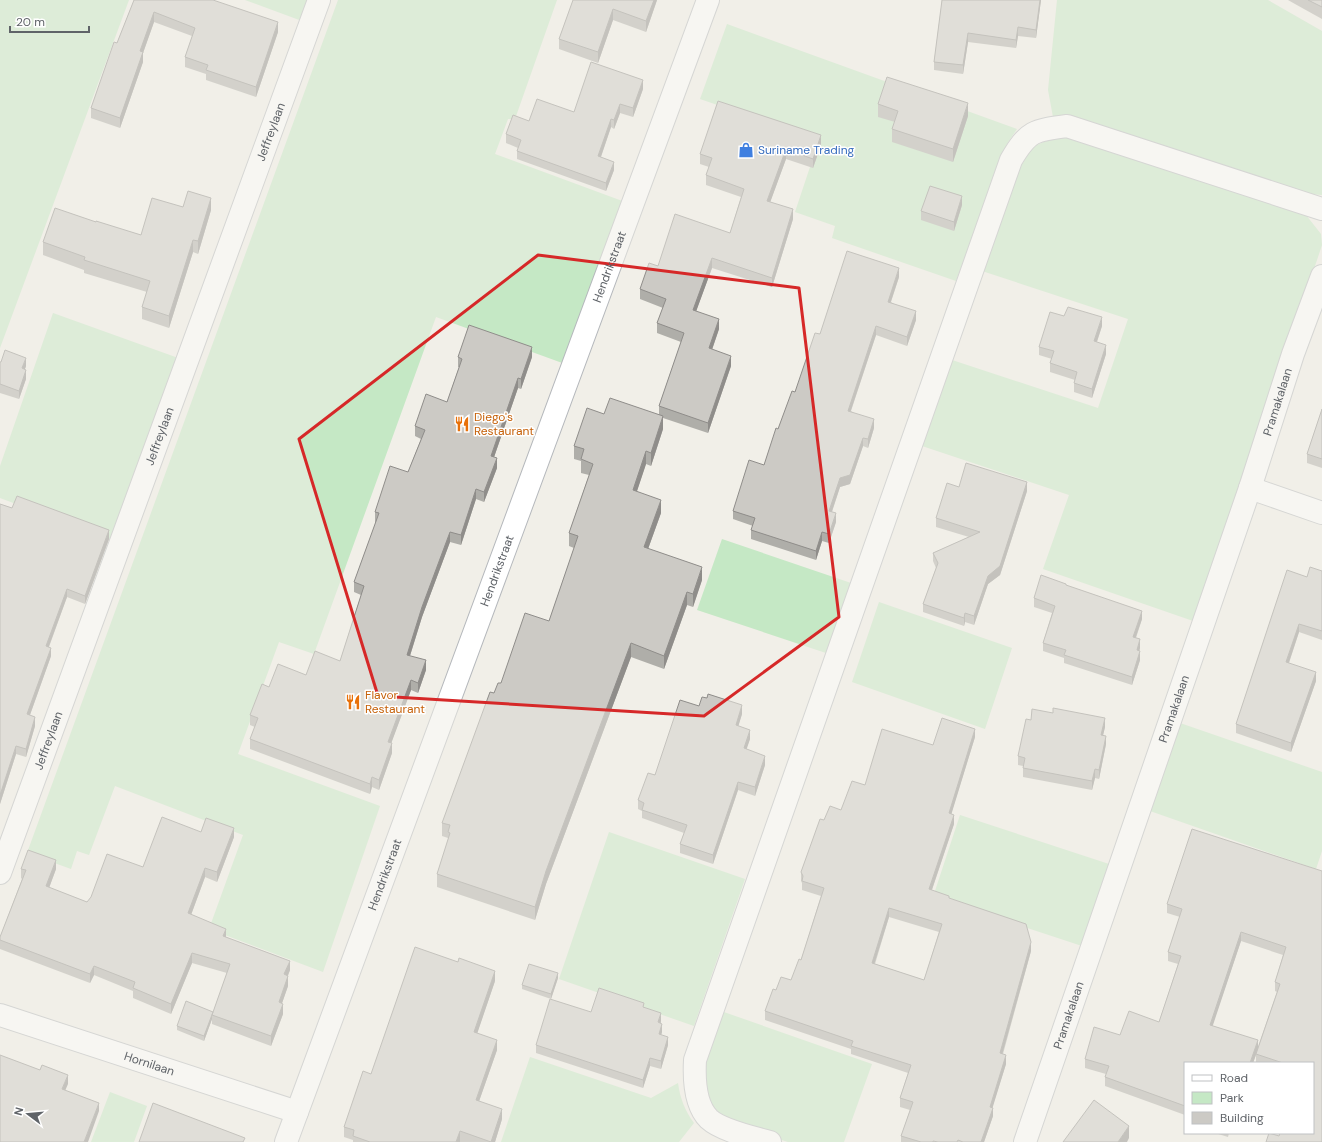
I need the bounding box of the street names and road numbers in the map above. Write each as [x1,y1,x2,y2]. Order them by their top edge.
street label: Jeffreylaan [253,100,289,163]
street label: Hendrikstraat [589,229,630,305]
street label: Pramakalaan [1259,366,1296,438]
street label: Jeffreylaan [142,405,178,468]
street label: Hendrikstraat [477,533,518,609]
street label: Pramakalaan [1155,673,1193,745]
street label: Jeffreylaan [30,709,66,772]
street label: Hendrikstraat [364,836,405,913]
street label: Pramakalaan [1050,979,1088,1051]
street label: Hornilaan [122,1048,177,1079]

